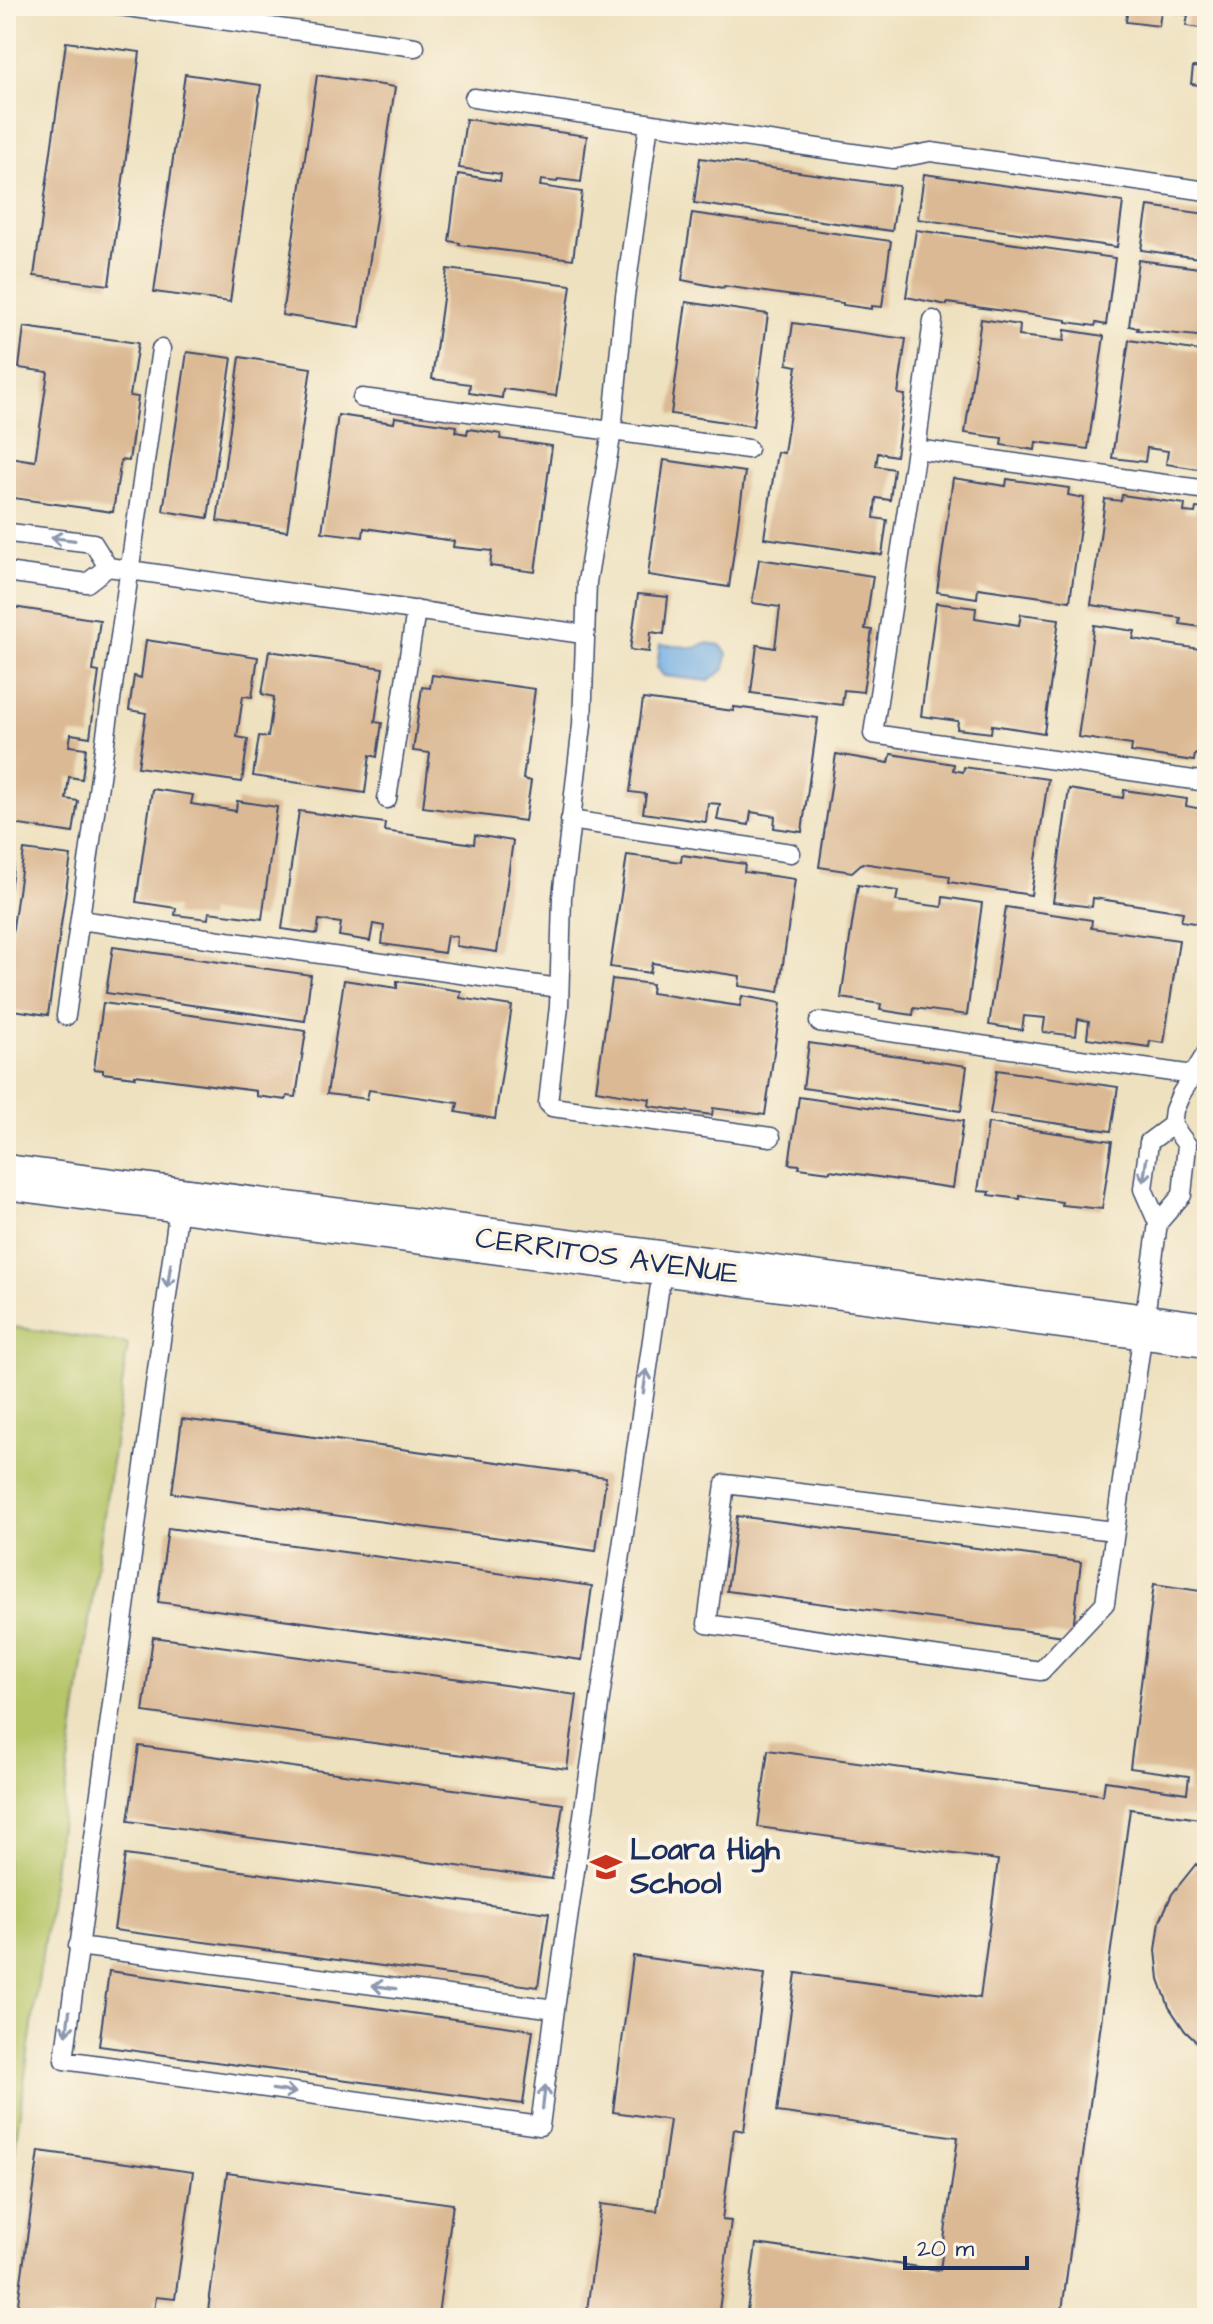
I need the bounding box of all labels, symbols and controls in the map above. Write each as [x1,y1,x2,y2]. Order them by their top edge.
one-way arrow [50,532,77,547]
one-way arrow [1137,1157,1152,1182]
street label: CERRITOS AVENUE [473,1217,742,1295]
one-way arrow [161,1263,176,1288]
one-way arrow [638,1369,653,1395]
place label: Loara High School [629,1829,781,1905]
school or university icon: Loara High School [589,1850,623,1884]
one-way arrow [372,1979,397,1994]
one-way arrow [61,2009,76,2036]
one-way arrow [271,2084,296,2099]
one-way arrow [536,2084,551,2111]
scale bar [905,2220,1027,2270]
text: 20 m [917,2232,974,2266]

